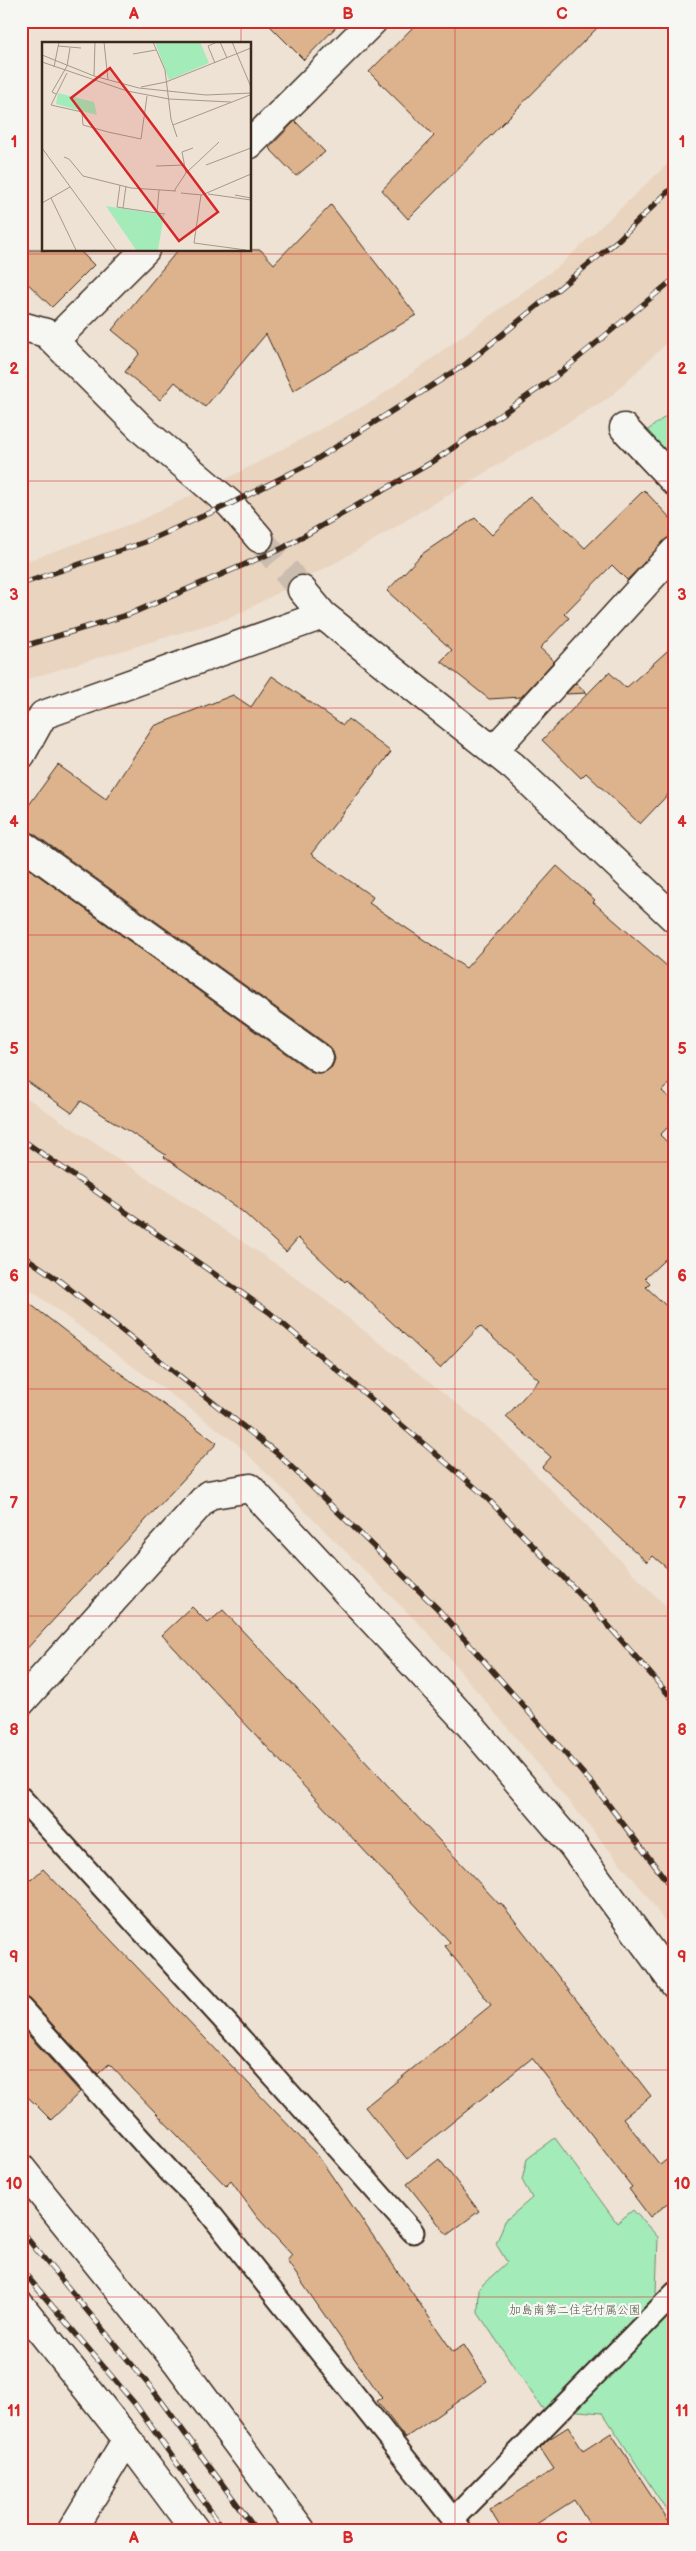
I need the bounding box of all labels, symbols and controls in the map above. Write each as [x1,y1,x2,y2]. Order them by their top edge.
text: A [128,5,139,24]
text: B [342,5,354,24]
text: C [556,5,568,24]
inset map [42,42,251,251]
text: 1 [11,133,17,152]
text: 1 [679,133,685,152]
text: 2 [9,360,19,379]
text: 2 [677,360,687,379]
text: 3 [9,586,19,605]
text: 3 [677,586,687,605]
text: 4 [9,813,19,832]
text: 4 [677,813,687,832]
text: 5 [9,1040,19,1059]
text: 5 [677,1040,687,1059]
text: 6 [9,1267,19,1286]
text: 6 [677,1267,687,1286]
text: 7 [10,1494,19,1513]
text: 7 [678,1494,687,1513]
text: 8 [9,1721,19,1740]
text: 8 [677,1721,687,1740]
text: 9 [9,1948,19,1967]
text: 9 [677,1948,687,1967]
text: 10 [6,2175,22,2194]
text: 10 [674,2175,690,2194]
park label: 加島南第二住宅付属公園 [509,2303,641,2318]
text: 11 [7,2402,21,2421]
text: 11 [675,2402,689,2421]
text: A [128,2529,139,2548]
text: B [342,2529,354,2548]
text: C [556,2529,568,2548]

